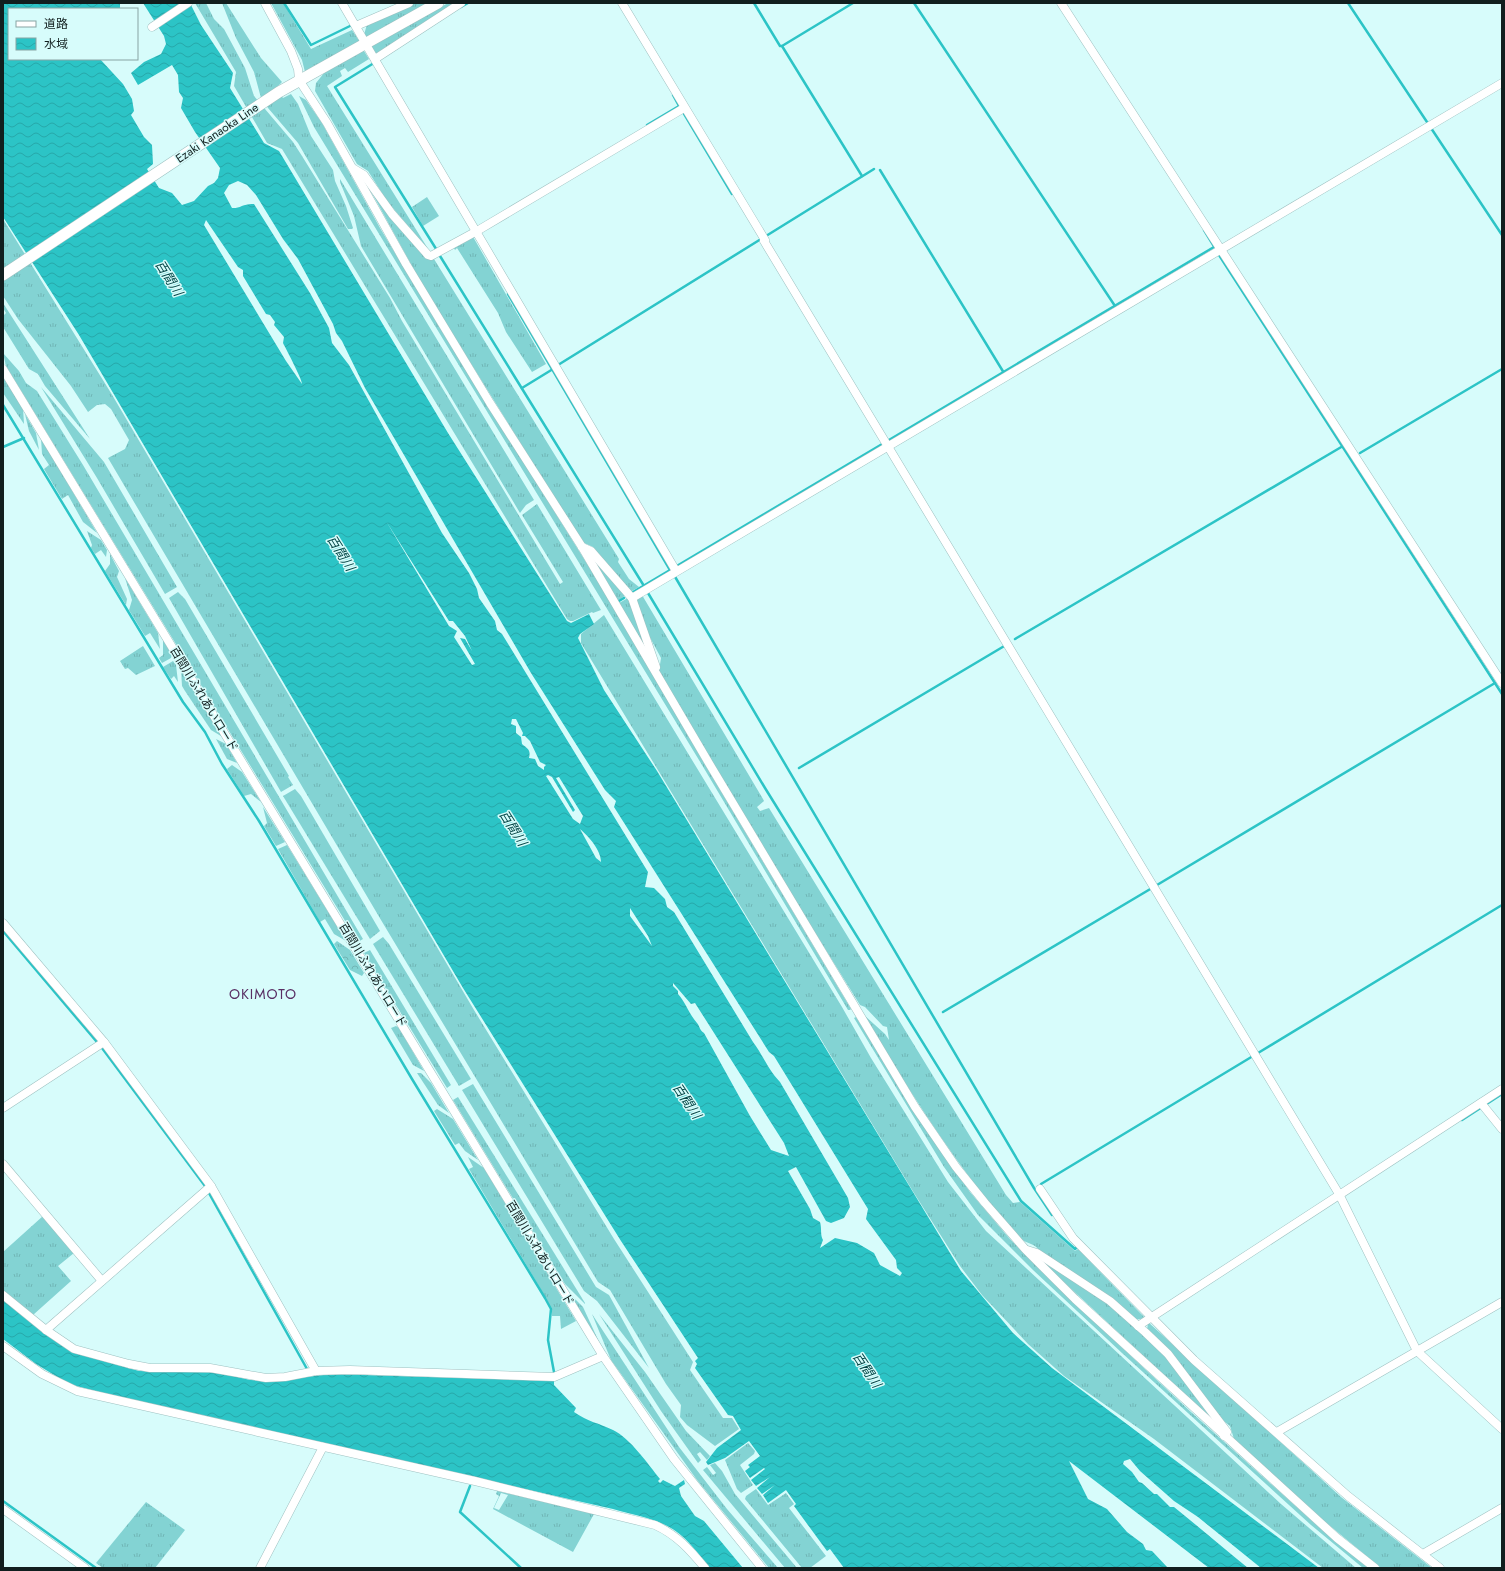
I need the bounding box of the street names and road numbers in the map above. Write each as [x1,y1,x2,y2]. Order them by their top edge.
street label: Ezaki Kanaoka Line [172,98,262,168]
street label: 百間川ふれあいロード [165,643,243,755]
street label: 百間川ふれあいロード [334,919,412,1031]
street label: 百間川ふれあいロード [501,1197,579,1309]

